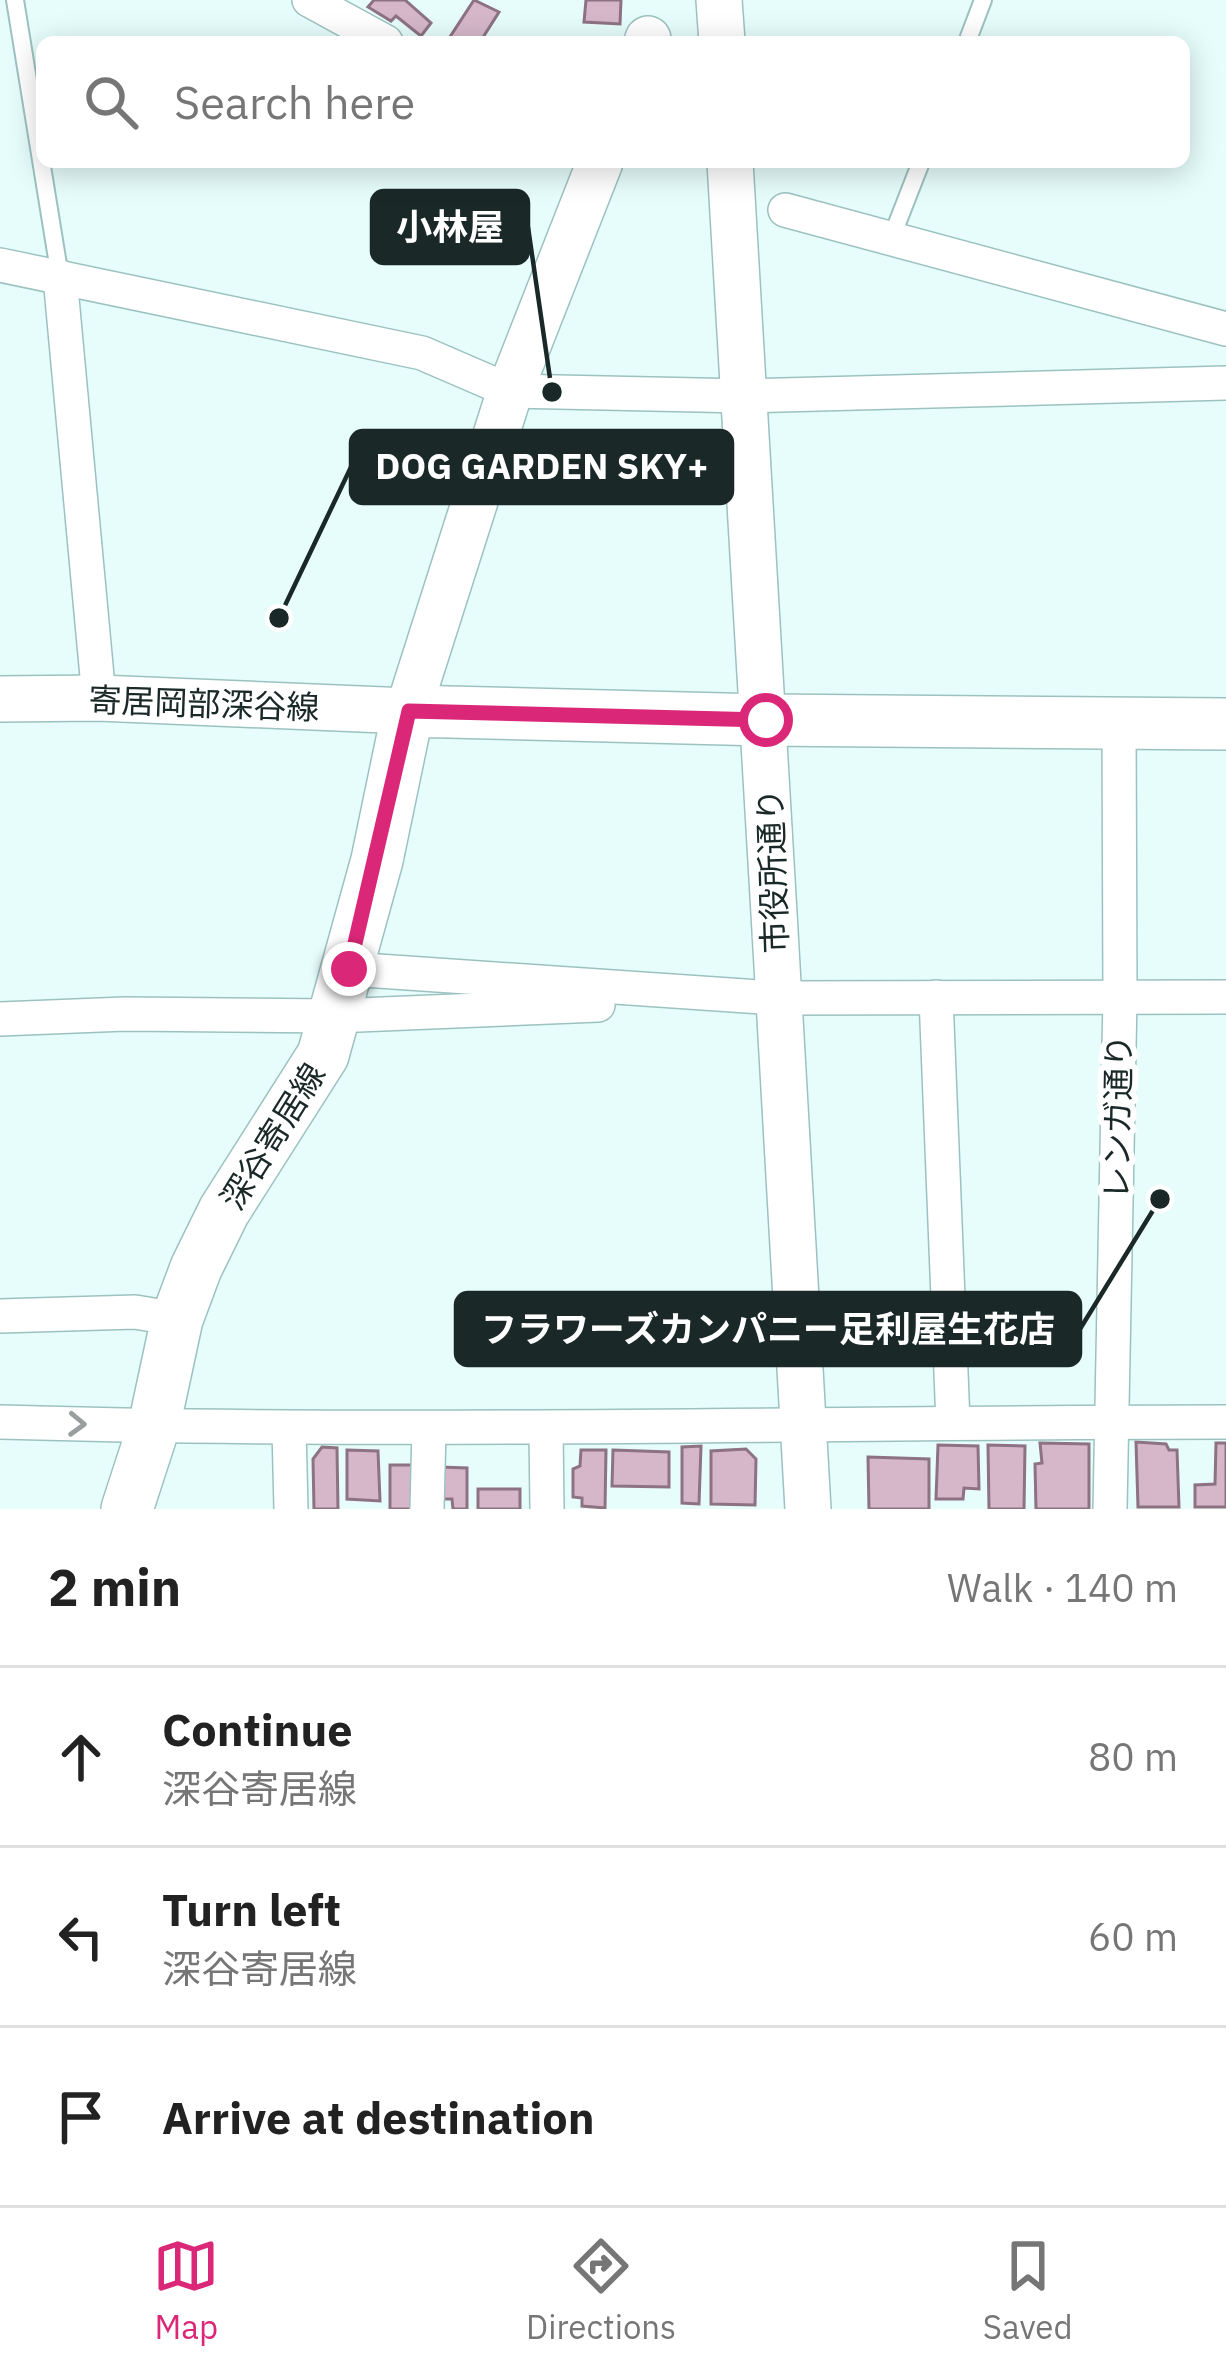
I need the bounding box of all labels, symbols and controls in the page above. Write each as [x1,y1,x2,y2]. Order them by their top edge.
search box [36,36,1190,168]
icon: search [78,69,144,135]
text: Search here [174,73,415,131]
callout: 小林屋 [372,191,528,263]
text: 小林屋 [396,203,504,250]
callout: DOG GARDEN SKY+ [351,431,732,503]
text: DOG GARDEN SKY+ [375,442,709,489]
street label: 寄居岡部深谷線 [88,677,320,729]
route start [739,693,793,747]
street label: 市役所通り [748,788,796,954]
route end [322,942,376,996]
street label: レンガ通り [1094,1034,1140,1200]
street label: 深谷寄居線 [210,1055,334,1217]
callout: フラワーズカンパニー足利屋生花店 [456,1293,1080,1365]
text: フラワーズカンパニー足利屋生花店 [481,1305,1055,1352]
one-way arrow [68,1411,87,1437]
text: 2 min [48,1554,181,1620]
text: Walk · 140 m [947,1562,1178,1613]
text: Continue [162,1700,353,1758]
icon: ahead [48,1724,114,1790]
text: 80 m [1088,1731,1178,1782]
text: 深谷寄居線 [162,1763,357,1814]
text: Turn left [162,1880,341,1938]
icon: left [48,1904,114,1970]
text: 60 m [1088,1911,1178,1962]
text: 深谷寄居線 [162,1943,357,1994]
icon: arrive [48,2084,114,2150]
text: Arrive at destination [162,2088,595,2146]
tab: Map [153,2233,219,2348]
tab: Directions [526,2233,676,2348]
tab: Saved [983,2233,1073,2348]

